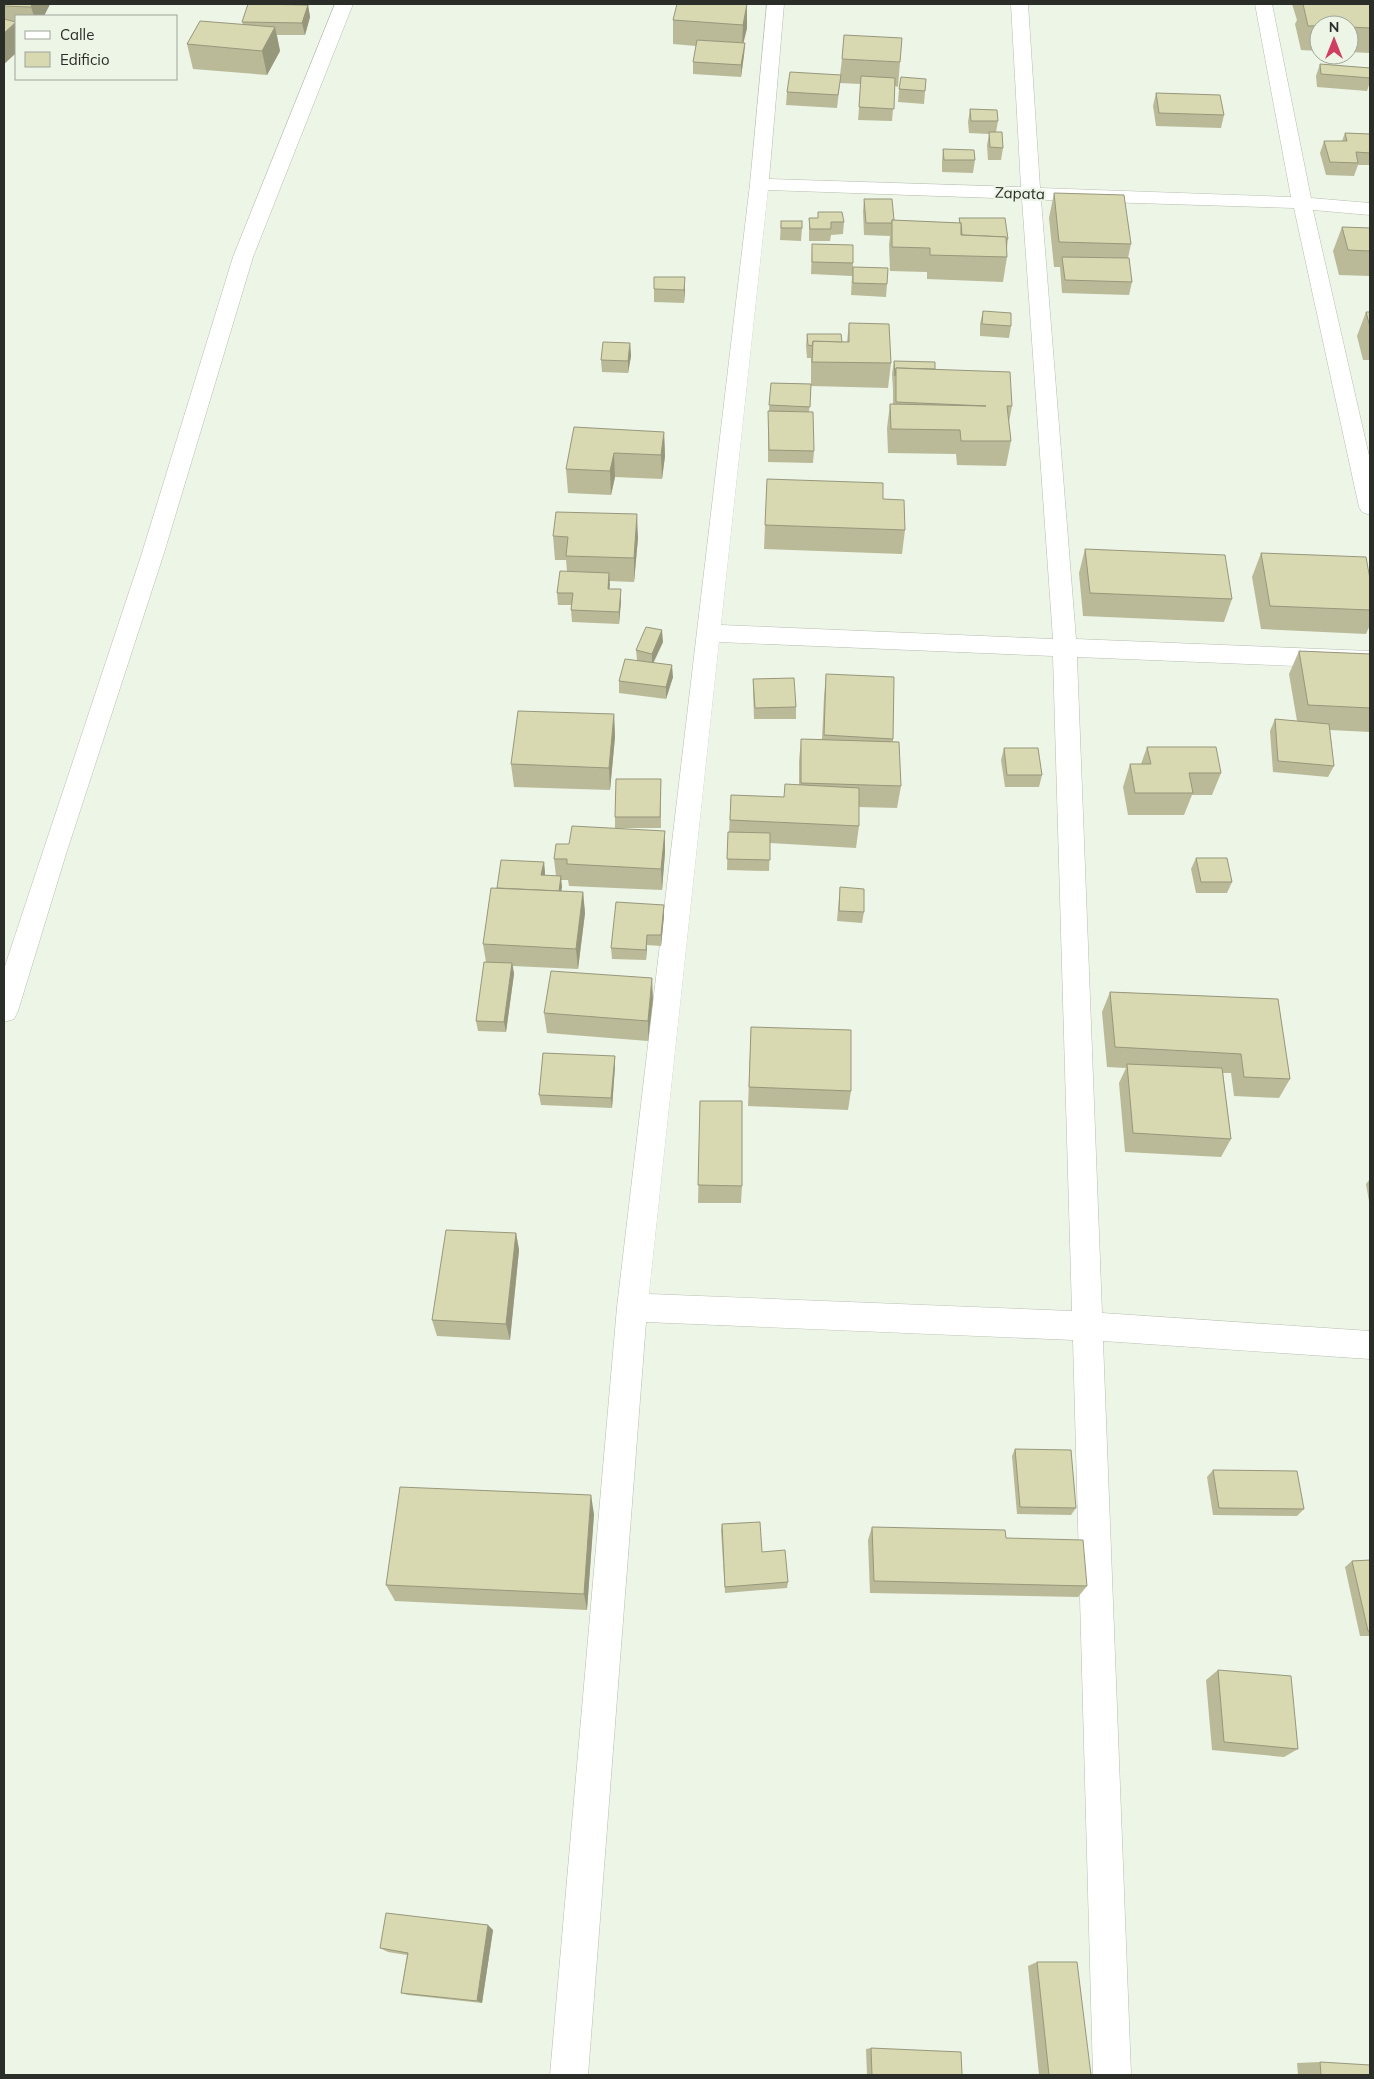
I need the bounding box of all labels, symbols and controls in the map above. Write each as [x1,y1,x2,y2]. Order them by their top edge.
legend [15,15,178,80]
north arrow [1309,15,1359,65]
text: N [1329,18,1339,36]
text: Calle [60,25,94,44]
text: Edificio [60,50,110,69]
street label: Zapata [995,183,1045,203]

